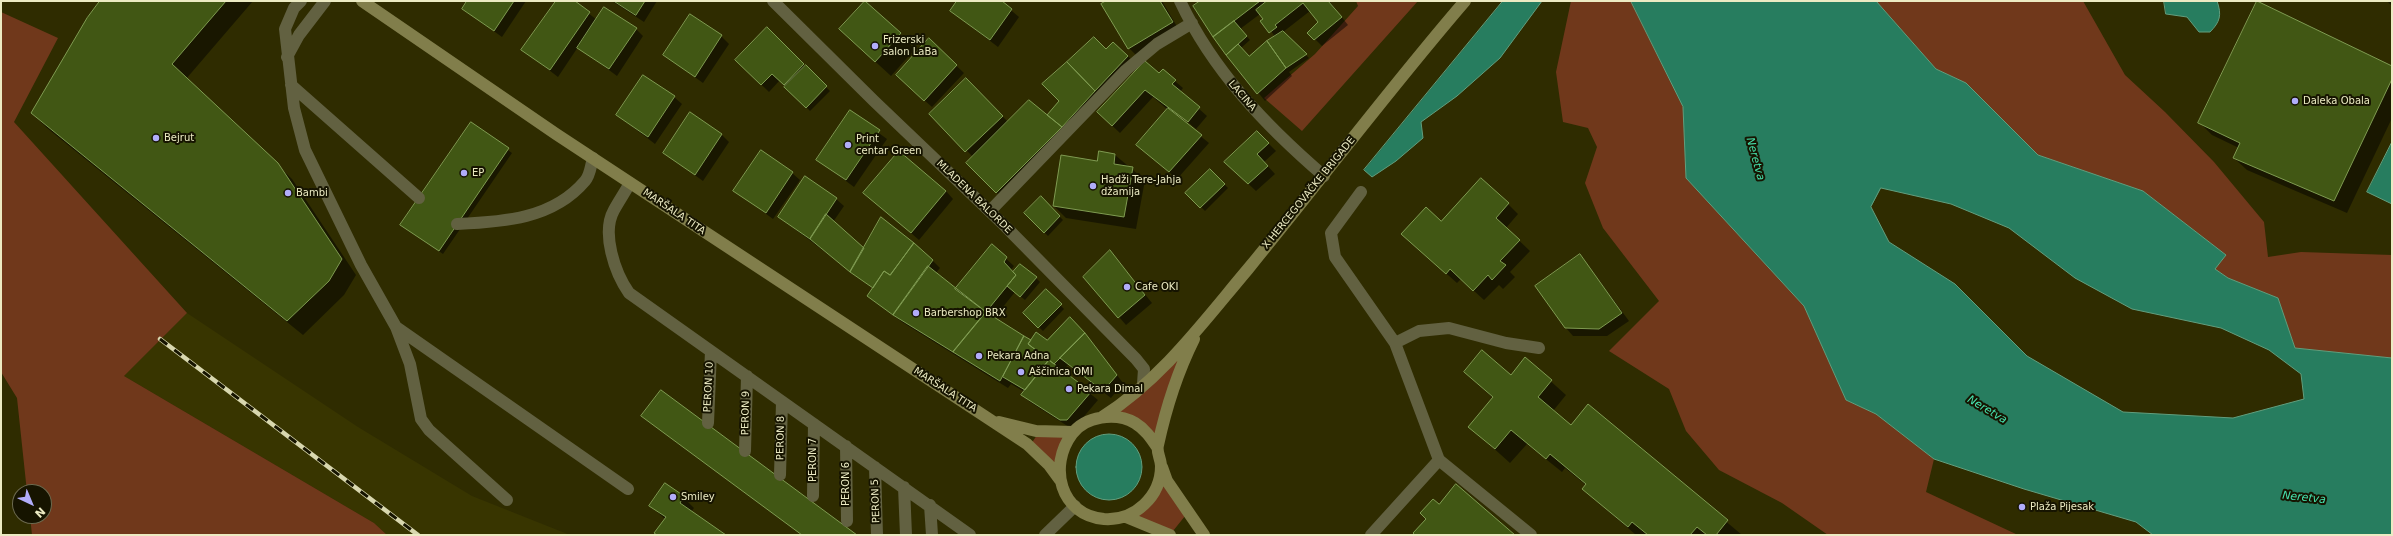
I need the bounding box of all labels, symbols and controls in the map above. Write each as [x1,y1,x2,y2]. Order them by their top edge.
place label: Frizerski salon LaBa [883,34,937,58]
marker: Frizerski salon LaBa [870,41,880,51]
street label: LACINA [1225,78,1259,114]
place label: Daleka Obala [2303,95,2370,107]
marker: Daleka Obala [2290,96,2300,106]
place label: Bejrut [164,132,194,144]
marker: Bejrut [151,133,161,143]
place label: Print centar Green [856,133,922,156]
street label: X HERCEGOVAČKE BRIGADE [1260,135,1358,251]
water label: Neretva [1743,136,1767,182]
marker: Print centar Green [843,140,853,150]
street label: MLADENA BALORDE [934,158,1014,236]
place label: EP [472,167,484,179]
marker: EP [459,168,469,178]
place label: Hadži Tere-Jahja džamija [1101,174,1181,198]
marker: Hadži Tere-Jahja džamija [1088,181,1098,191]
place label: Bambi [296,187,328,199]
street label: MARŠALA TITA [640,187,708,237]
marker: Bambi [283,188,293,198]
place label: Cafe OKI [1135,281,1178,293]
marker: Cafe OKI [1122,282,1132,292]
place label: Barbershop BRX [924,307,1006,319]
marker: Barbershop BRX [911,308,921,318]
place label: Pekara Adna [987,350,1049,362]
marker: Pekara Adna [974,351,984,361]
street label: PERON 10 [702,361,716,413]
street label: MARŠALA TITA [911,365,979,415]
place label: Aščinica OMI [1029,366,1093,378]
marker: Aščinica OMI [1016,367,1026,377]
place label: Pekara Dimal [1077,383,1143,395]
marker: Pekara Dimal [1064,384,1074,394]
street label: PERON 9 [740,391,752,435]
water label: Neretva [1965,393,2009,427]
street label: PERON 8 [775,416,787,460]
street label: PERON 7 [807,438,819,482]
street label: PERON 6 [840,462,852,506]
street label: PERON 5 [869,479,883,523]
north arrow [12,484,52,524]
water label: Neretva [2282,489,2326,507]
place label: Smiley [681,491,715,503]
marker: Smiley [668,492,678,502]
place label: Plaža Pijesak [2030,501,2094,513]
marker: Plaža Pijesak [2017,502,2027,512]
text: N [32,504,48,520]

